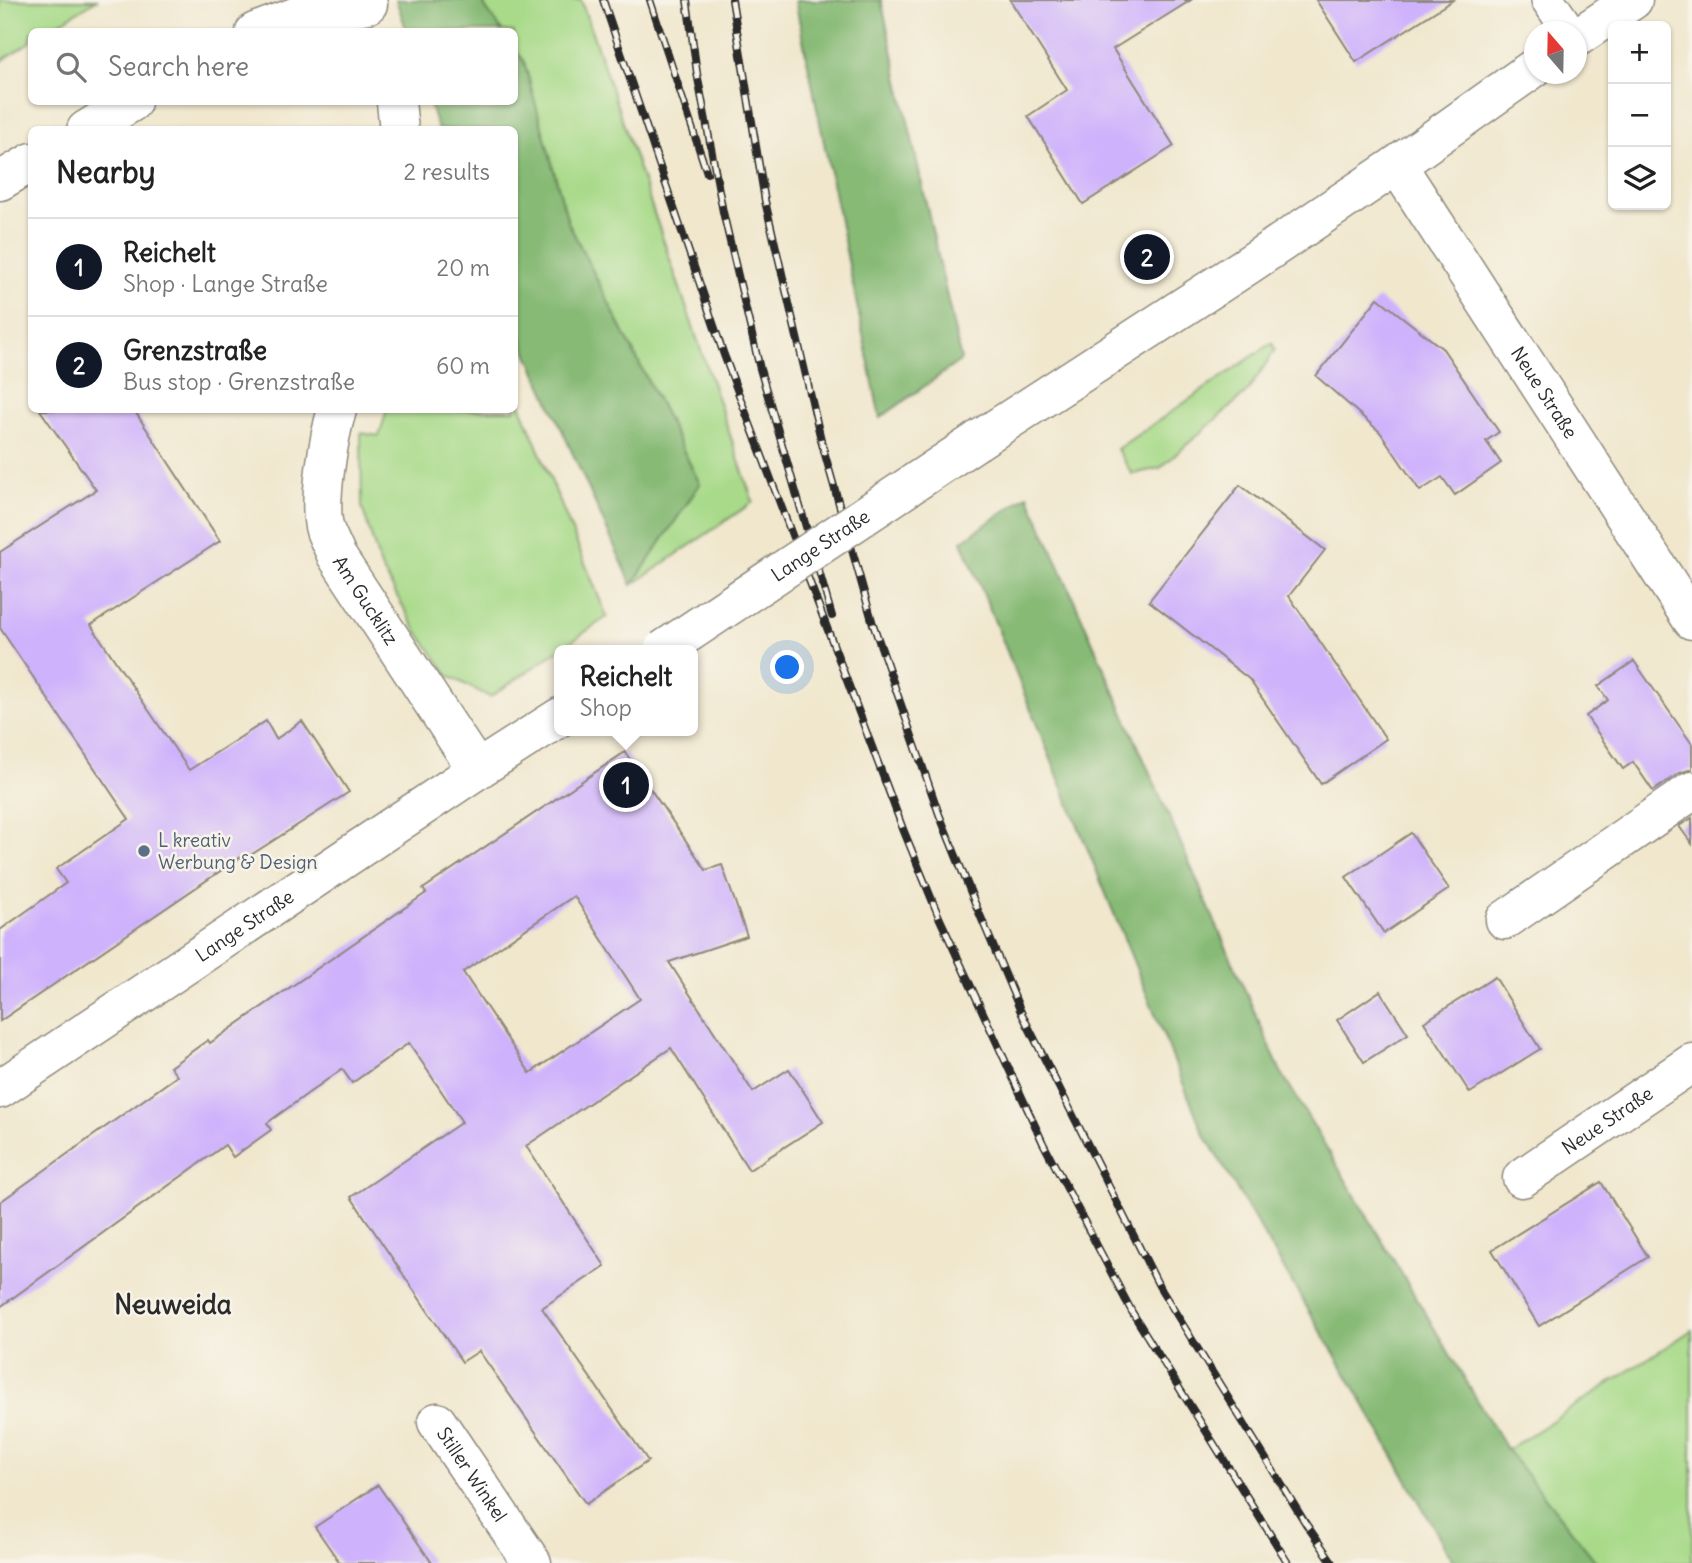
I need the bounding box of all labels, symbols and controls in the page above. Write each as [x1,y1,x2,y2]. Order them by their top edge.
north arrow [1524,21,1587,84]
map controls [1608,21,1671,210]
button: + [1608,21,1671,84]
search box [28,28,518,105]
icon: search [52,48,90,86]
text: Search here [108,50,249,83]
button: − [1608,84,1671,147]
button: layers [1608,147,1671,210]
text: Nearby [56,153,156,191]
text: 2 results [404,157,490,186]
pin: 2 [1124,231,1170,283]
text: Reichelt [123,236,216,269]
text: 1 [74,253,84,282]
text: 20 m [437,253,490,282]
text: Shop · Lange Straße [123,269,328,298]
text: Grenzstraße [123,334,267,367]
street label: Neue Straße [1506,342,1583,443]
text: 2 [73,351,85,380]
text: 60 m [436,351,490,380]
text: Bus stop · Grenzstraße [123,367,355,396]
street label: Lange Straße [767,504,874,587]
street label: Am Gucklitz [328,551,404,649]
popup [554,645,698,736]
your location [770,650,804,684]
text: Reichelt [580,660,672,693]
text: Shop [580,693,632,722]
pin: 1 [603,759,649,811]
place label: L kreativ Werbung & Design [158,828,318,874]
marker: L kreativ Werbung & Design [136,843,152,859]
street label: Lange Straße [191,884,298,967]
street label: Neue Straße [1557,1081,1657,1160]
district label: Neuweida [114,1288,232,1321]
street label: Stiller Winkel [432,1422,513,1526]

